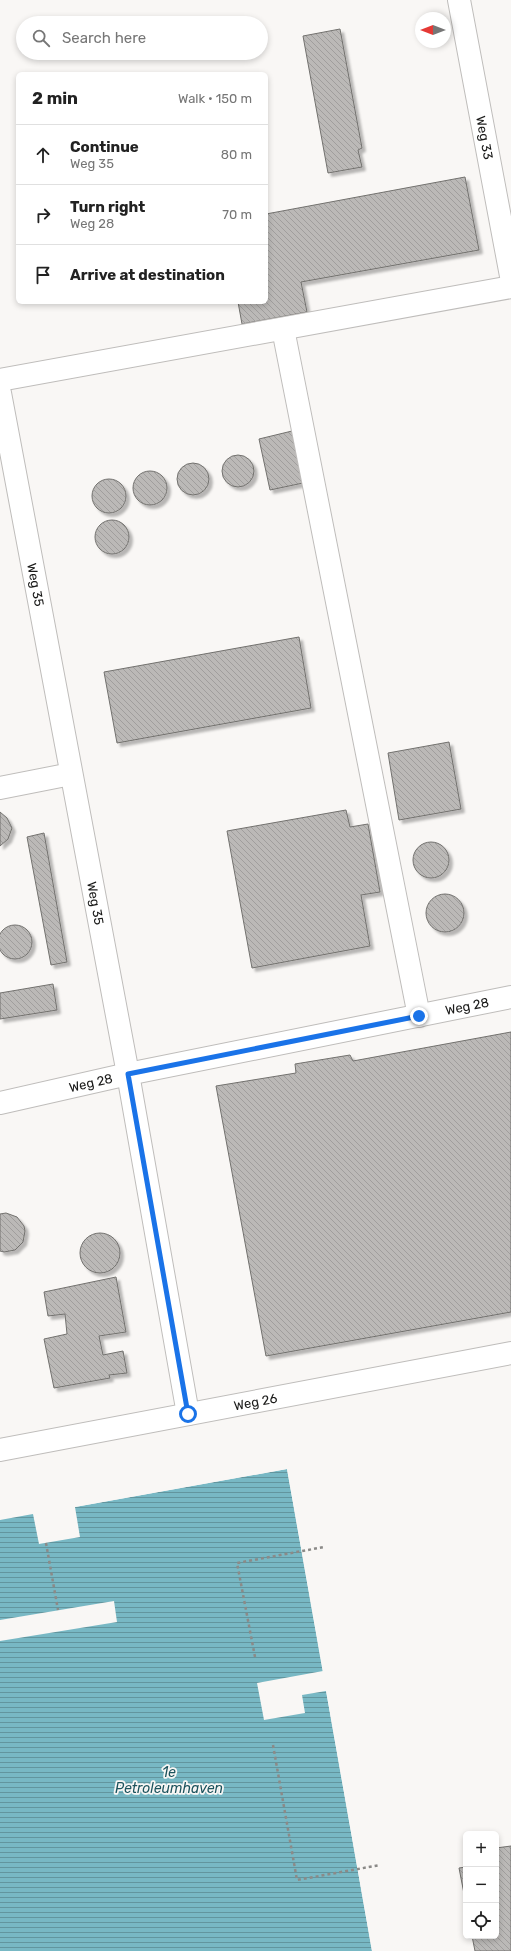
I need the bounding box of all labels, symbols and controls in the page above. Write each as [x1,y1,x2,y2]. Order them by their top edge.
north arrow [415,12,451,48]
search box [16,16,268,60]
icon: search [30,27,52,49]
text: Search here [62,29,146,47]
text: 2 min [32,88,78,108]
text: Walk · 150 m [178,91,252,106]
street label: Weg 33 [473,115,496,161]
text: Continue [70,138,139,156]
icon: ahead [32,144,54,166]
text: 80 m [221,147,252,162]
text: Weg 35 [70,156,114,171]
text: Turn right [70,198,145,216]
icon: right [32,204,54,226]
text: 70 m [222,207,252,222]
text: Weg 28 [70,216,114,231]
icon: arrive [32,264,54,286]
text: Arrive at destination [70,266,225,284]
street label: Weg 35 [24,562,47,608]
street label: Weg 35 [84,880,107,926]
street label: Weg 28 [444,995,490,1018]
route end [410,1007,428,1025]
street label: Weg 28 [68,1071,114,1095]
street label: Weg 26 [233,1391,279,1413]
route start [179,1405,197,1423]
water label: 1e Petroleumhaven [115,1764,223,1797]
map controls [463,1831,499,1939]
button: + [463,1831,499,1867]
button: − [463,1867,499,1903]
button: locate [463,1903,499,1939]

